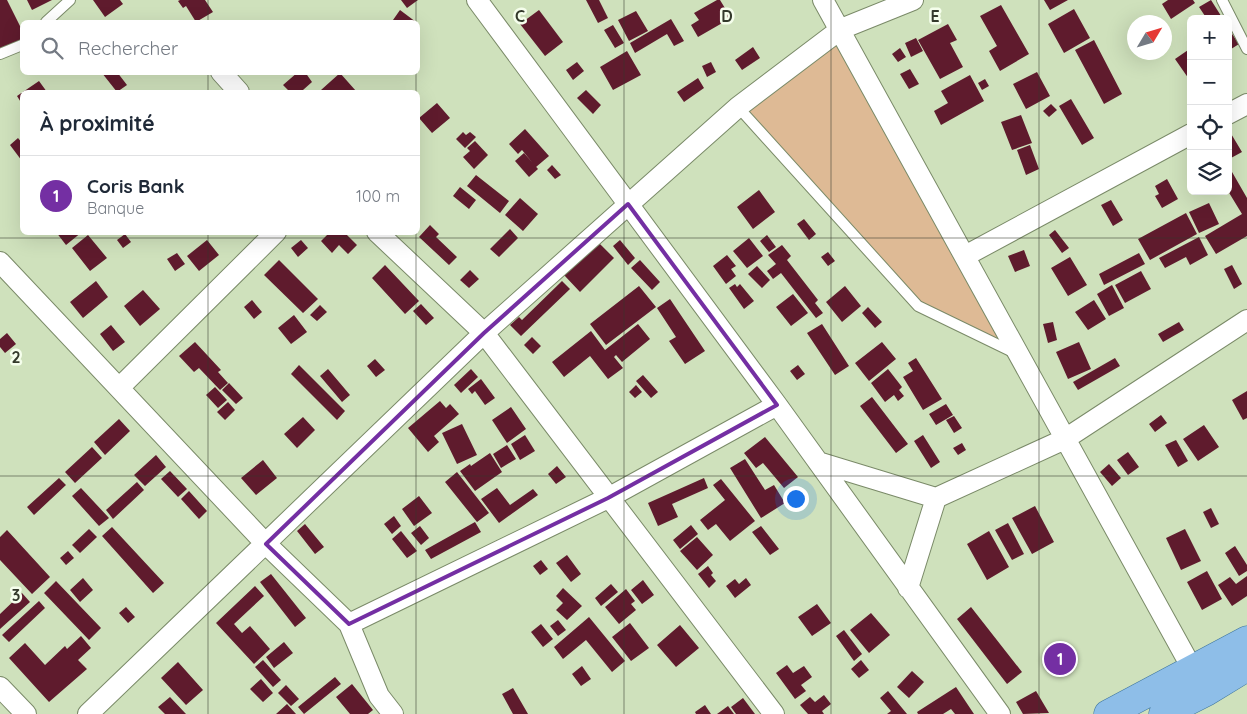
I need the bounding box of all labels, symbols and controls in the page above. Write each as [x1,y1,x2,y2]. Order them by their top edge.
text: C [515,6,525,26]
text: D [721,6,733,26]
text: E [930,6,940,26]
north arrow [1127,15,1172,60]
map controls [1187,15,1232,195]
button: + [1187,15,1232,60]
search box [20,20,420,75]
icon: search [38,34,66,62]
text: Rechercher [78,36,178,60]
button: − [1187,60,1232,105]
button: locate [1187,105,1232,150]
text: À proximité [40,110,155,136]
button: layers [1187,150,1232,195]
text: Coris Bank [87,174,185,198]
text: 1 [53,186,59,206]
text: 100 m [356,186,400,206]
text: Banque [87,198,144,218]
text: 2 [11,347,21,367]
your location [783,486,809,512]
text: 3 [12,585,20,605]
pin: 1 [1044,640,1076,678]

